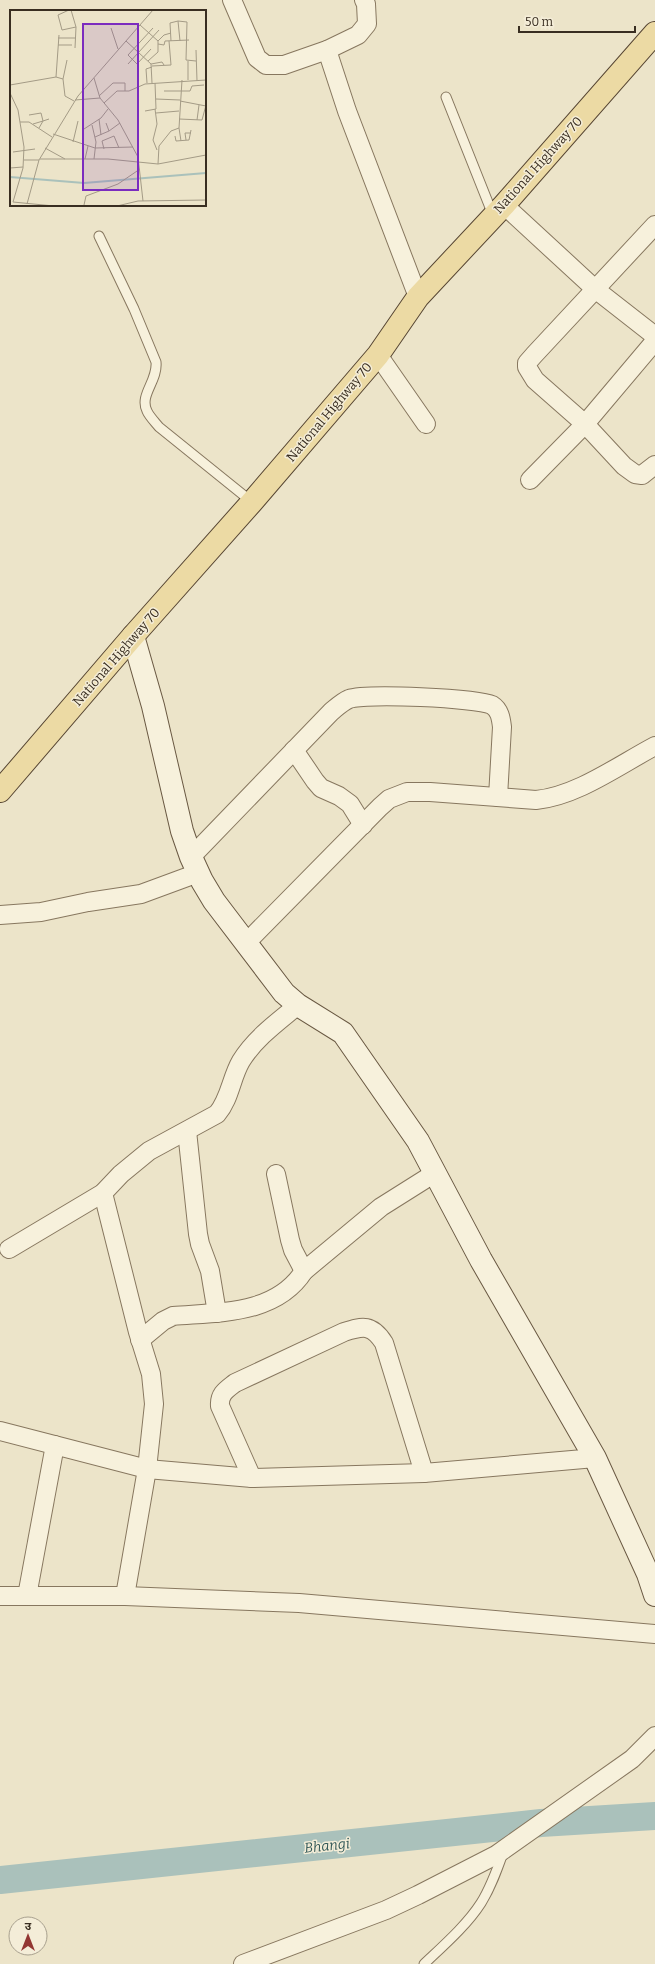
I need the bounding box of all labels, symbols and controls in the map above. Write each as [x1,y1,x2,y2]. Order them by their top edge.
scale bar [519,8,635,34]
inset map [10,10,206,206]
text: 50 m [525,15,554,29]
street label: National Highway 70 [491,114,585,216]
street label: National Highway 70 [283,359,375,465]
street label: National Highway 70 [69,605,163,709]
water label: Bhangi [303,1835,351,1857]
north arrow [8,1916,48,1956]
text: उ [25,1920,32,1933]

